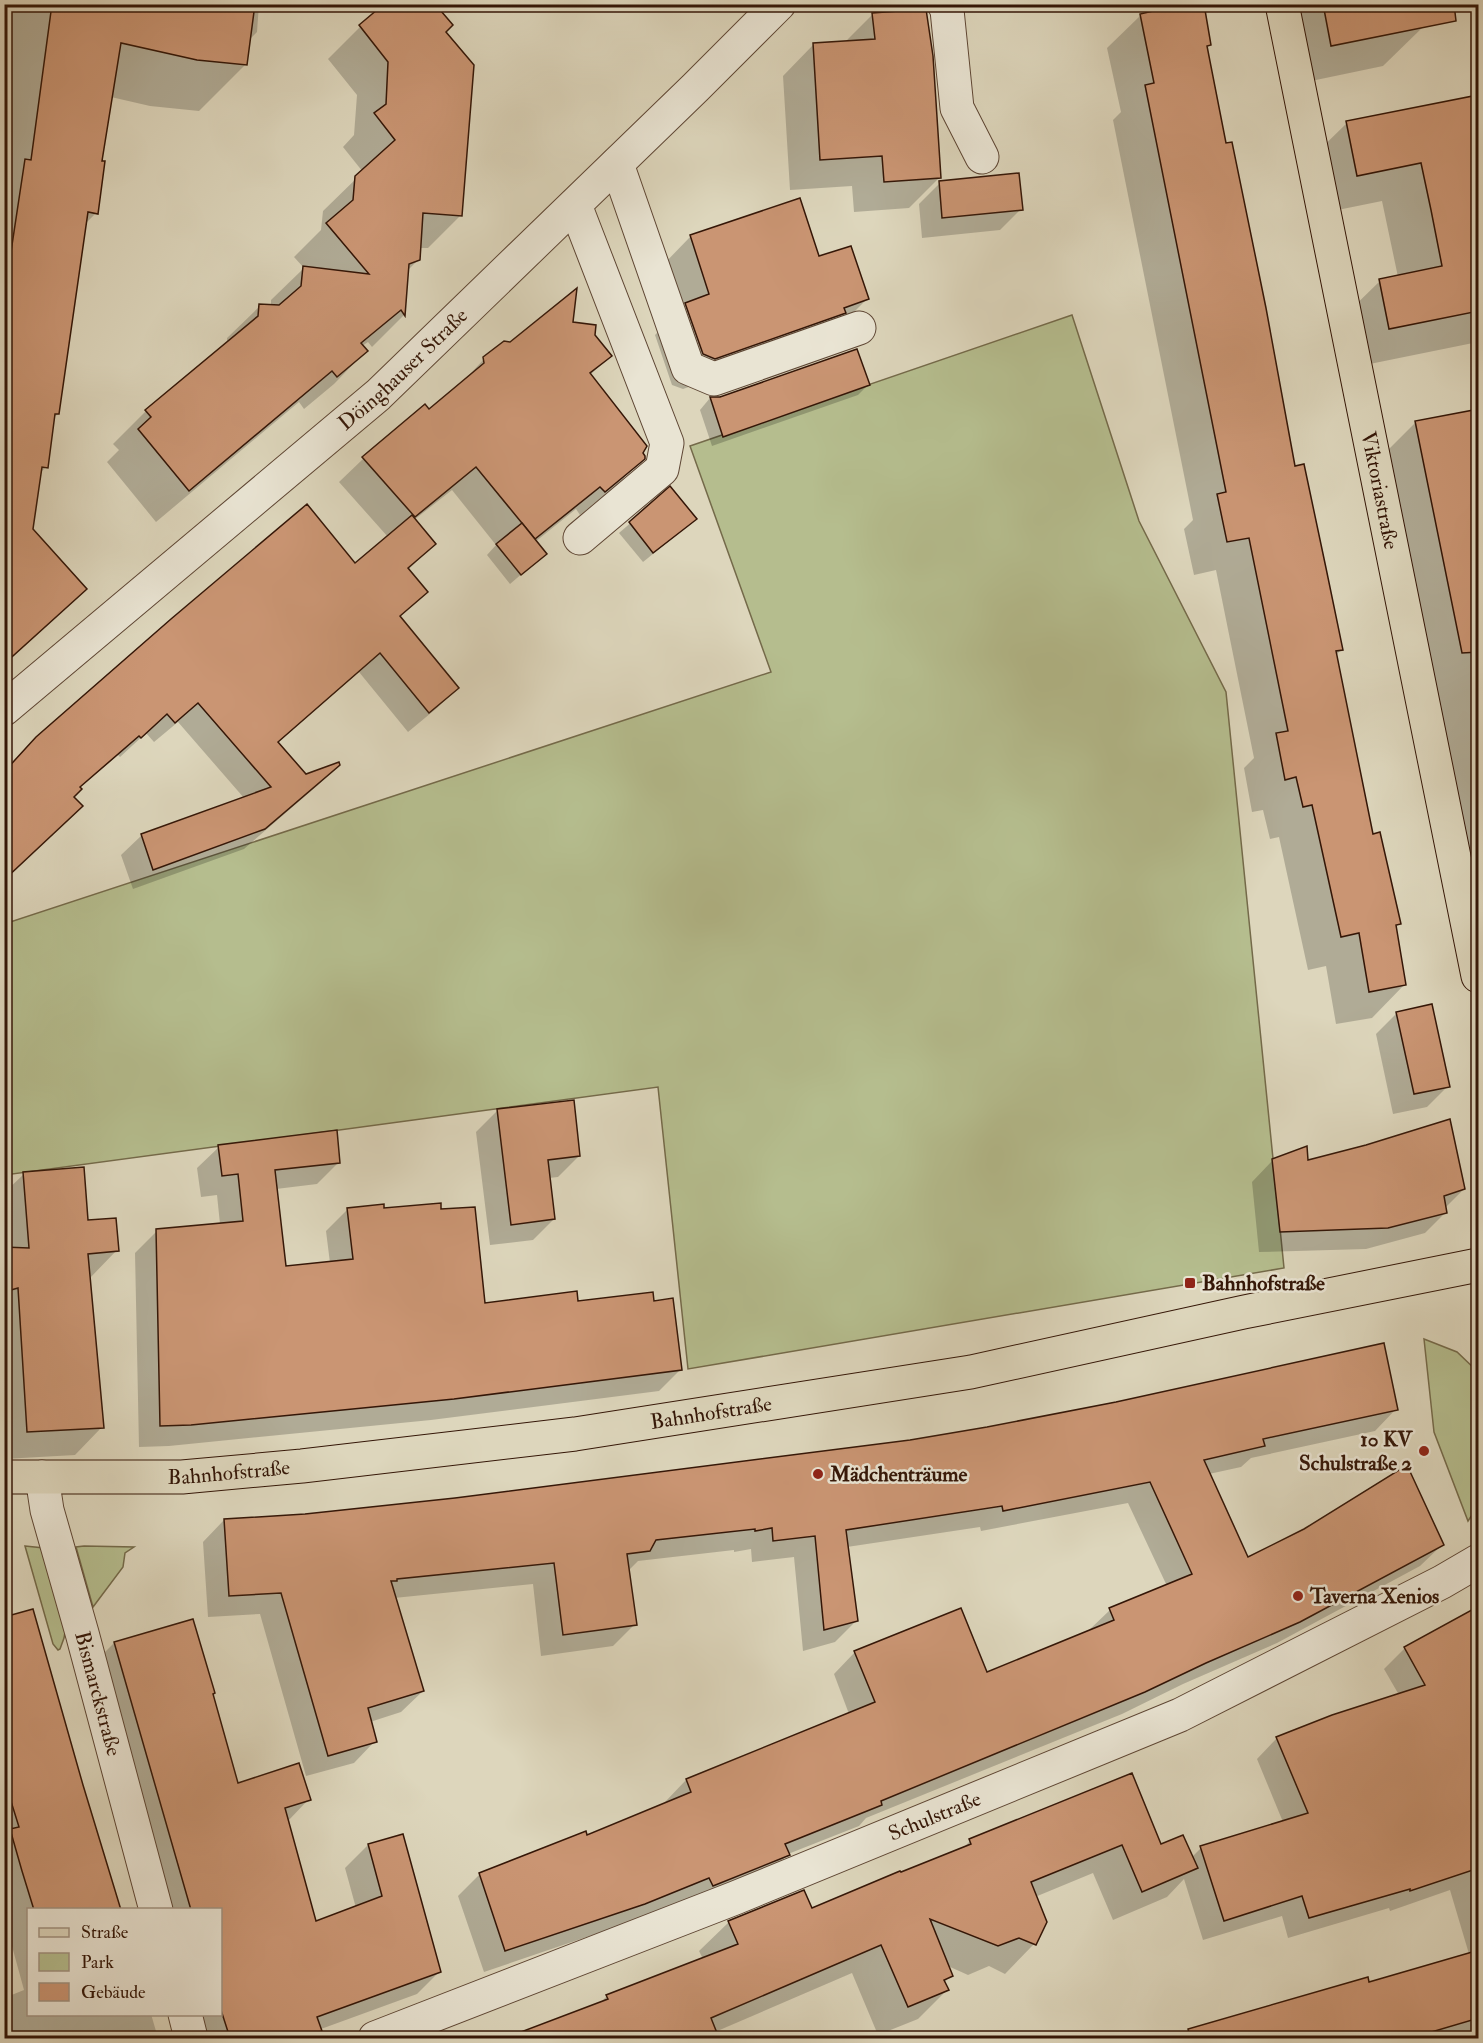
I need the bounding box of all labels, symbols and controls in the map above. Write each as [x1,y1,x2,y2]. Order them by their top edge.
street label: Döinghauser Straße [333,302,474,437]
street label: Viktoriastraße [1354,429,1405,552]
place label: Bahnhofstraße [1202,1270,1325,1297]
marker: Bahnhofstraße [1183,1276,1197,1290]
street label: Bahnhofstraße [648,1390,774,1436]
place label: 10 KV Schulstraße 2 [1299,1426,1413,1477]
marker: 10 KV Schulstraße 2 [1417,1444,1431,1458]
street label: Bahnhofstraße [168,1454,291,1491]
place label: Mädchenträume [829,1461,967,1488]
marker: Mädchenträume [811,1467,825,1481]
place label: Taverna Xenios [1309,1583,1439,1610]
marker: Taverna Xenios [1291,1589,1305,1603]
street label: Bismarckstraße [68,1628,127,1759]
street label: Schulstraße [884,1785,985,1848]
legend [27,1908,222,2016]
text: Straße [81,1921,129,1944]
text: Park [81,1951,114,1974]
text: Gebäude [81,1981,146,2004]

